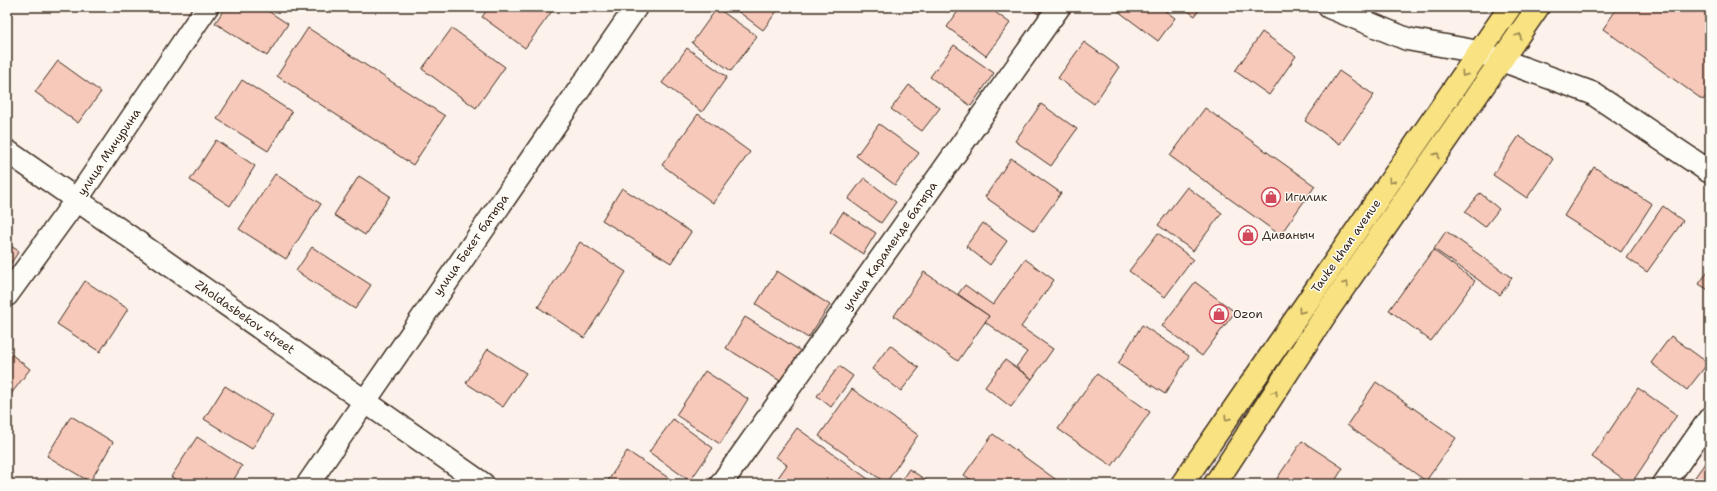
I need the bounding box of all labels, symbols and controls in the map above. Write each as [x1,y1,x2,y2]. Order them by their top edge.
one-way arrow [1514,33,1522,40]
one-way arrow [1461,70,1469,77]
street label: улица Мичурина [74,105,144,199]
one-way arrow [1432,152,1439,159]
one-way arrow [1388,177,1396,184]
street label: улица Караменде батыра [839,178,941,314]
shop icon: Игилик [1260,186,1282,208]
place label: Игилик [1285,189,1328,205]
street label: улица Бекет батыра [430,190,513,299]
street label: Tauke khan avenue [1308,196,1385,296]
shop icon: Диваныч [1237,224,1259,246]
place label: Диваныч [1262,227,1315,243]
street label: Zholdasbekov street [192,277,298,357]
one-way arrow [1341,281,1349,288]
shop icon: Ozon [1208,303,1230,325]
place label: Ozon [1233,306,1263,322]
one-way arrow [1298,307,1306,314]
one-way arrow [1270,390,1277,397]
one-way arrow [1225,414,1232,421]

